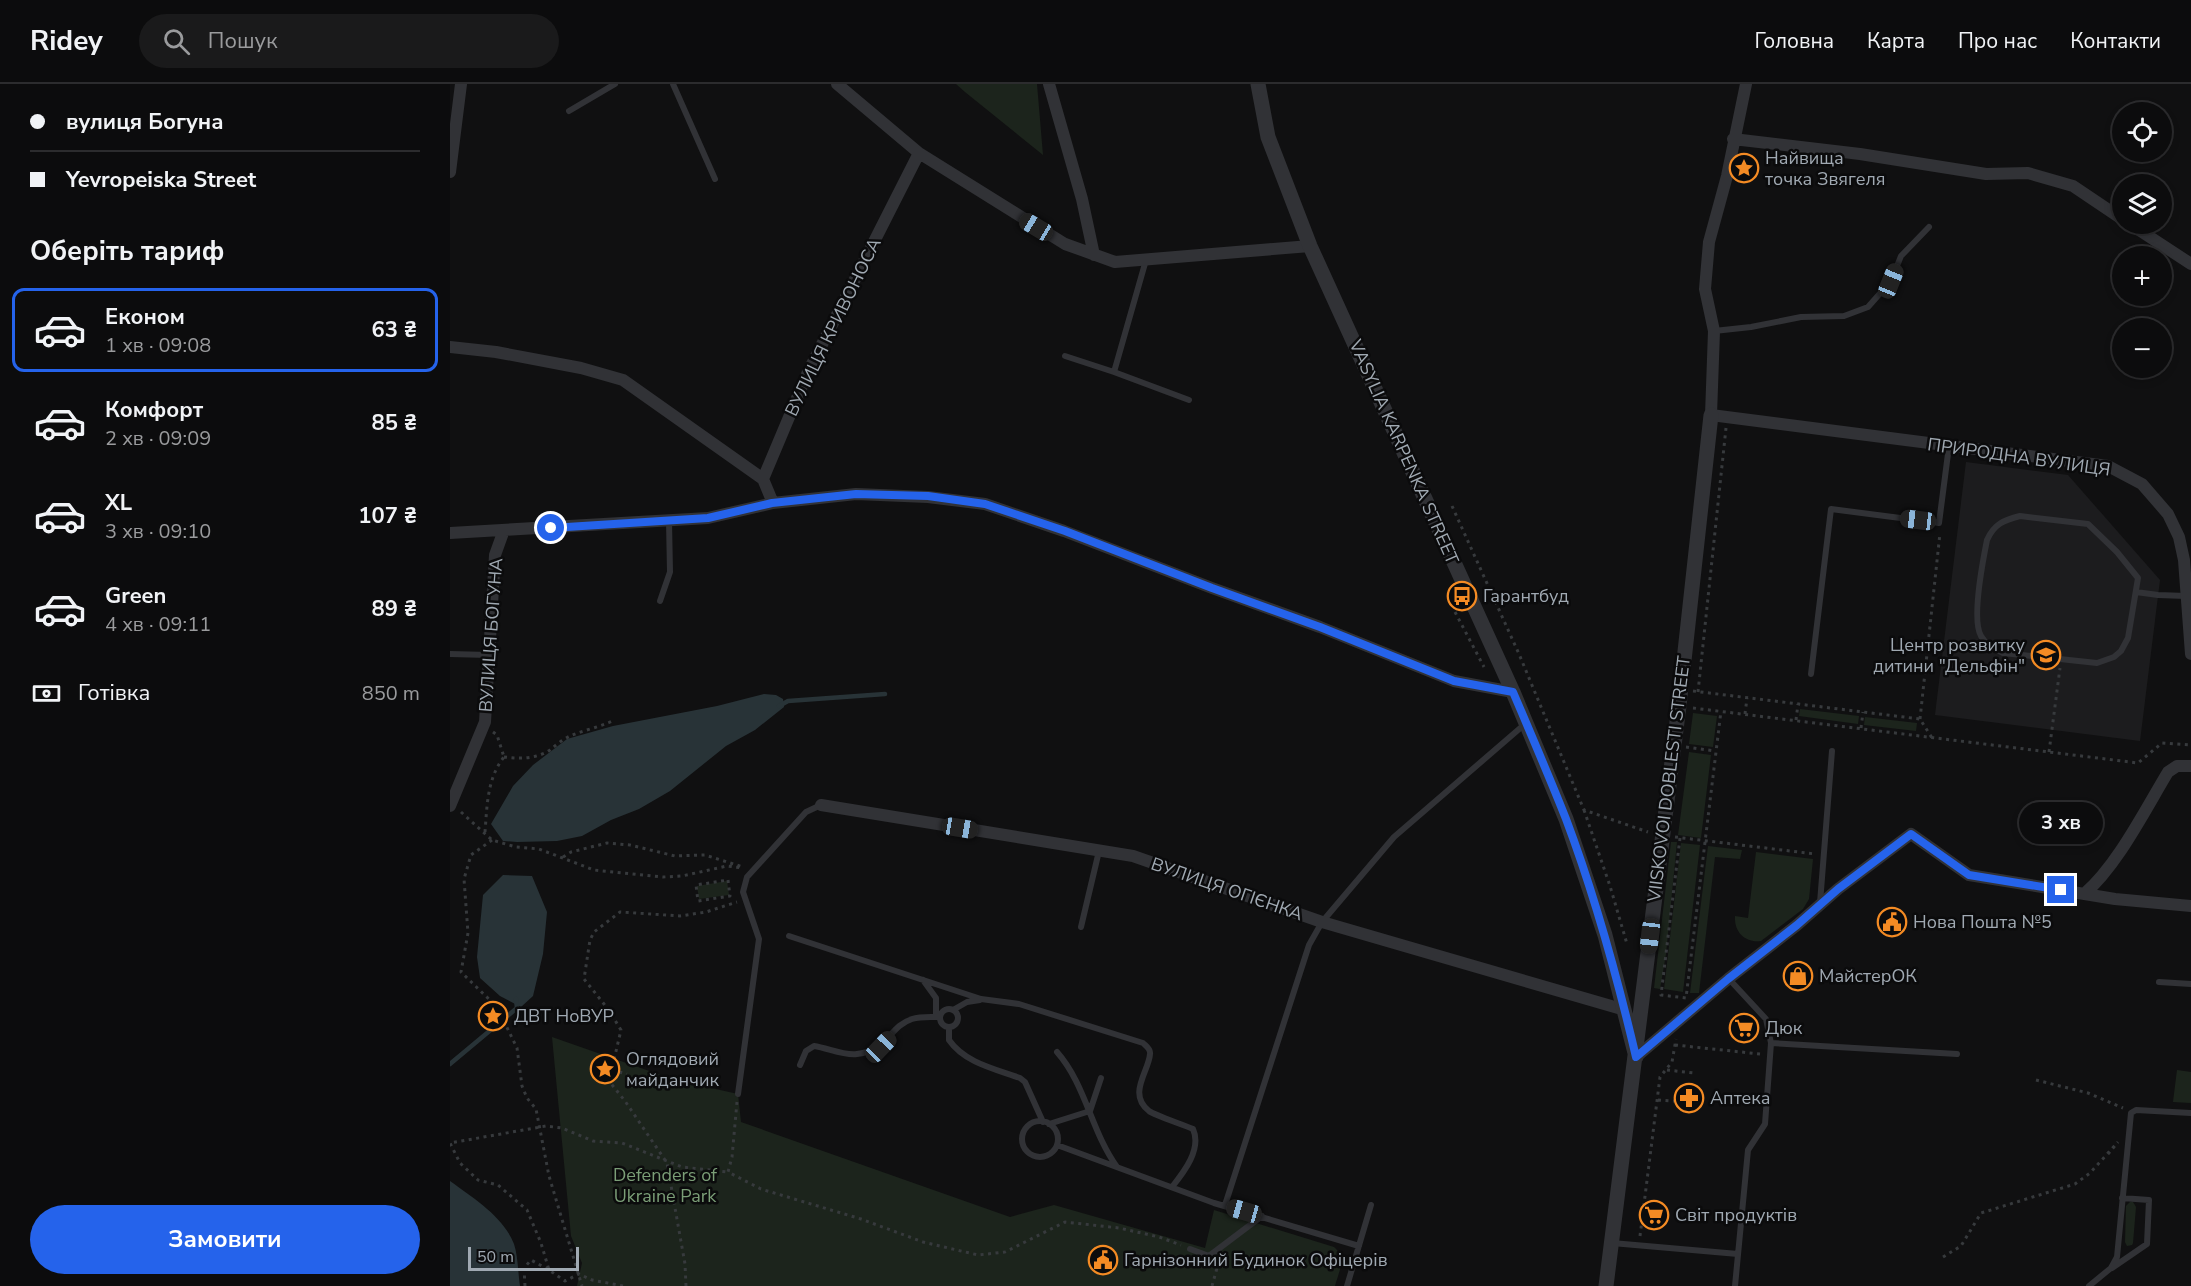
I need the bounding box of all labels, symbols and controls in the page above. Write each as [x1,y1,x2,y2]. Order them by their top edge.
search box [139,14,559,68]
text: Ridey [30,22,103,60]
icon: search [160,25,193,58]
text: Пошук [208,26,278,56]
text: Головна [1754,27,1834,55]
text: Карта [1867,27,1925,55]
text: Про нас [1958,27,2037,55]
text: Контакти [2070,27,2161,55]
map controls [2112,102,2172,378]
button: locate [2112,102,2172,162]
text: вулиця Богуна [66,107,224,137]
place label: Найвища точка Звягеля [1765,146,1886,191]
place icon: Найвища точка Звягеля [1728,152,1760,184]
text: Yevropeiska Street [66,165,256,195]
button: layers [2112,174,2172,234]
car [1016,210,1056,244]
text: Оберіть тариф [30,233,224,270]
street label: ВУЛИЦЯ КРИВОНОСА [779,234,887,420]
button: + [2112,246,2172,306]
car [1876,261,1906,301]
text: Економ [105,302,185,332]
icon: car [33,303,87,357]
text: 63 ₴ [371,315,417,345]
button: − [2112,318,2172,378]
text: 1 хв · 09:08 [105,332,211,359]
street label: VASYLIA KARPENKA STREET [1343,335,1464,568]
text: Комфорт [105,395,203,425]
icon: car [33,396,87,450]
text: 85 ₴ [371,408,417,438]
text: 2 хв · 09:09 [105,425,211,452]
street label: ПРИРОДНА ВУЛИЦЯ [1926,432,2112,482]
text: XL [105,488,132,518]
icon: car [33,489,87,543]
text: 107 ₴ [358,501,417,531]
car [1899,509,1937,531]
route start [537,514,564,541]
text: 3 хв · 09:10 [105,518,211,545]
street label: ВУЛИЦЯ БОГУНА [474,557,508,713]
bus stop icon: Гарантбуд [1446,580,1478,612]
text: Green [105,581,166,611]
icon: car [33,582,87,636]
place label: Гарантбуд [1483,584,1569,608]
text: 89 ₴ [371,594,417,624]
text: 4 хв · 09:11 [105,611,211,638]
place label: Центр розвитку дитини "Дельфін" [1873,633,2026,678]
school or university icon: Центр розвитку дитини "Дельфін" [2030,639,2062,671]
street label: VIISKOVOI DOBLESTI STREET [1642,654,1696,904]
icon: cash [30,677,63,710]
text: Готівка [78,678,150,708]
text: 850 m [362,680,420,707]
callout: 3 хв [2019,803,2103,845]
text: 3 хв [2041,809,2081,836]
car [941,816,979,840]
street label: ВУЛИЦЯ ОГІЄНКА [1148,852,1306,926]
route end [2047,876,2074,903]
public building icon: Нова Пошта №5 [1876,906,1908,938]
place label: Нова Пошта №5 [1913,910,2052,934]
car [1639,917,1661,955]
shop icon: МайстерОК [1782,960,1814,992]
place label: МайстерОК [1819,964,1917,988]
place icon: ДВТ НоВУР [477,1000,509,1032]
place label: ДВТ НоВУР [514,1004,614,1028]
supermarket icon: Дюк [1728,1012,1760,1044]
place label: Дюк [1765,1016,1803,1040]
car [862,1028,900,1066]
place label: Оглядовий майданчик [626,1047,719,1092]
place icon: Оглядовий майданчик [589,1053,621,1085]
pharmacy icon: Аптека [1673,1082,1705,1114]
place label: Аптека [1710,1086,1771,1110]
park label: Defenders of Ukraine Park [613,1163,718,1208]
car [1224,1197,1264,1225]
supermarket icon: Світ продуктів [1638,1199,1670,1231]
place label: Світ продуктів [1675,1203,1797,1227]
button: Замовити [30,1205,420,1274]
scale bar [468,1244,579,1272]
public building icon: Гарнізонний Будинок Офіцерів [1087,1244,1119,1276]
text: 50 m [477,1246,514,1268]
place label: Гарнізонний Будинок Офіцерів [1124,1248,1388,1272]

